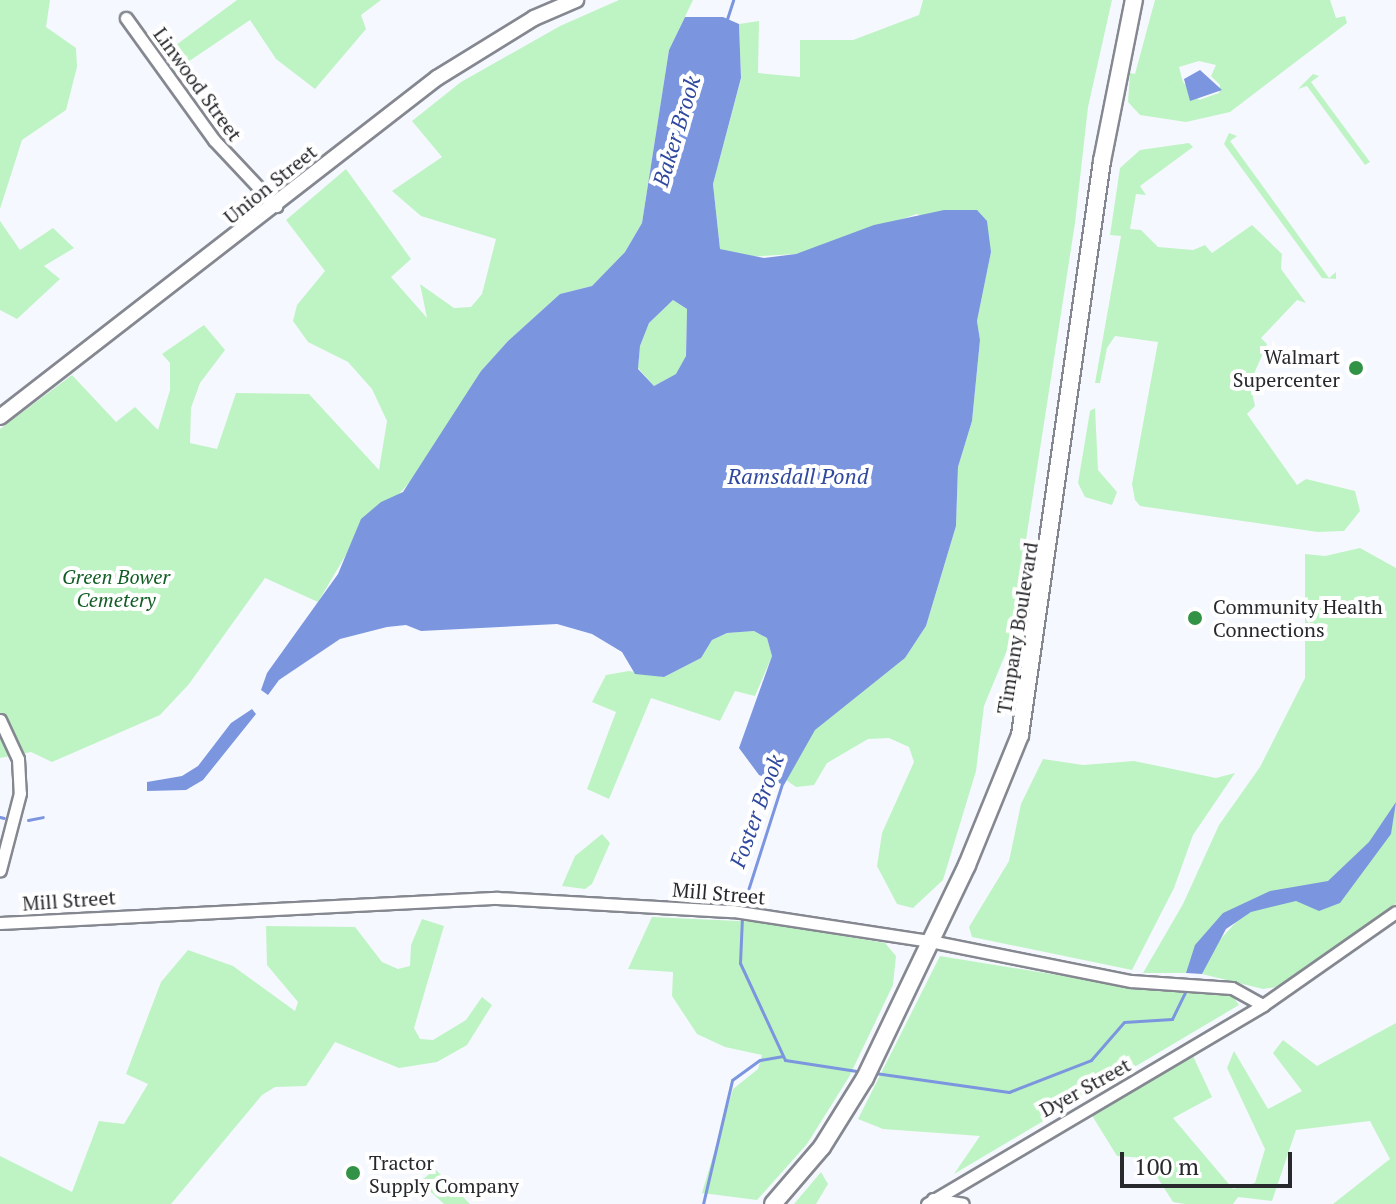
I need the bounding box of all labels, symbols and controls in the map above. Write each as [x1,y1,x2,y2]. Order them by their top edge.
street label: Linwood Street [149,22,247,146]
water label: Baker Brook [647,73,705,189]
street label: Union Street [219,139,321,229]
place label: Walmart Supercenter [1233,344,1340,391]
marker: Walmart Supercenter [1347,359,1365,377]
water label: Ramsdall Pond [728,463,868,489]
street label: Timpany Boulevard [992,540,1042,716]
park label: Green Bower Cemetery [62,565,170,612]
place label: Community Health Connections [1213,594,1383,641]
marker: Community Health Connections [1184,607,1206,629]
water label: Foster Brook [723,751,789,871]
street label: Mill Street [671,877,767,909]
street label: Mill Street [21,885,117,915]
street label: Dyer Street [1036,1052,1134,1122]
scale bar [1124,1136,1296,1186]
place label: Tractor Supply Company [369,1150,519,1197]
text: 100 m [1134,1150,1199,1182]
marker: Tractor Supply Company [344,1164,362,1182]

